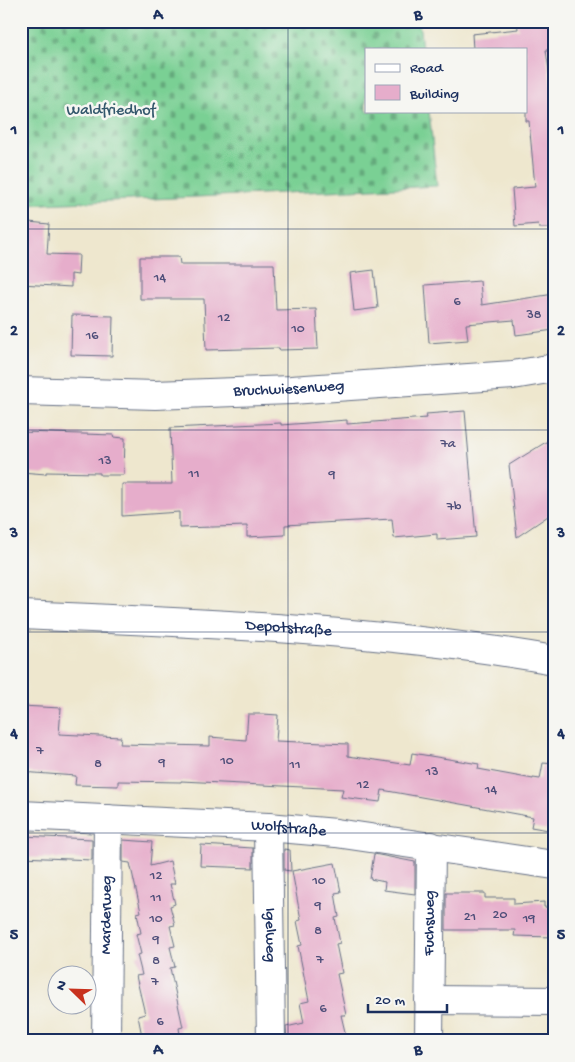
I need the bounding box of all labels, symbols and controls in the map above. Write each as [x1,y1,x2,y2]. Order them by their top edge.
text: A [152,7,164,26]
text: B [413,7,423,26]
legend [365,48,528,112]
text: Road [410,60,444,78]
text: Building [409,86,459,104]
park label: Waldfriedhof [67,102,157,121]
text: 1 [10,122,17,141]
text: 1 [557,122,564,141]
house number: 14 [153,270,167,287]
house number: 6 [453,294,461,311]
house number: 38 [526,307,542,324]
house number: 12 [217,310,230,327]
house number: 10 [290,321,305,338]
text: 2 [10,323,18,342]
text: 2 [557,323,565,342]
house number: 16 [85,328,99,345]
street label: Bruchwiesenweg [232,377,345,402]
house number: 7a [439,436,457,453]
house number: 13 [98,453,111,470]
house number: 11 [187,466,200,483]
house number: 9 [327,467,336,484]
house number: 7b [446,499,462,516]
text: 3 [9,525,18,544]
text: 3 [556,525,565,544]
street label: Depotstraße [244,616,333,642]
text: 4 [9,726,18,745]
text: 4 [556,726,565,745]
house number: 7 [35,743,44,760]
house number: 10 [219,753,234,770]
house number: 9 [157,755,166,772]
house number: 8 [94,756,102,773]
house number: 11 [288,757,301,774]
house number: 13 [425,764,438,781]
house number: 12 [356,777,369,794]
house number: 14 [484,782,498,799]
street label: Wolfstraße [251,817,328,842]
house number: 12 [149,868,162,885]
house number: 10 [311,873,326,890]
street label: Marderweg [97,876,117,954]
house number: 11 [149,890,162,907]
street label: Fuchsweg [420,890,440,957]
house number: 9 [313,898,322,915]
house number: 20 [493,907,507,924]
street label: Igelweg [260,908,279,962]
house number: 21 [464,909,476,926]
house number: 10 [148,911,163,928]
house number: 19 [522,911,535,928]
house number: 8 [314,923,322,940]
text: 5 [10,927,19,946]
text: 5 [557,927,566,946]
house number: 9 [151,932,160,949]
house number: 7 [315,952,324,969]
house number: 8 [152,953,160,970]
north arrow [48,964,98,1014]
house number: 7 [150,974,159,991]
text: N [53,978,72,993]
scale bar [368,982,446,1014]
text: 20 m [375,992,405,1010]
house number: 6 [319,1001,327,1018]
house number: 6 [156,1014,164,1031]
text: A [152,1042,164,1061]
text: B [413,1042,423,1061]

